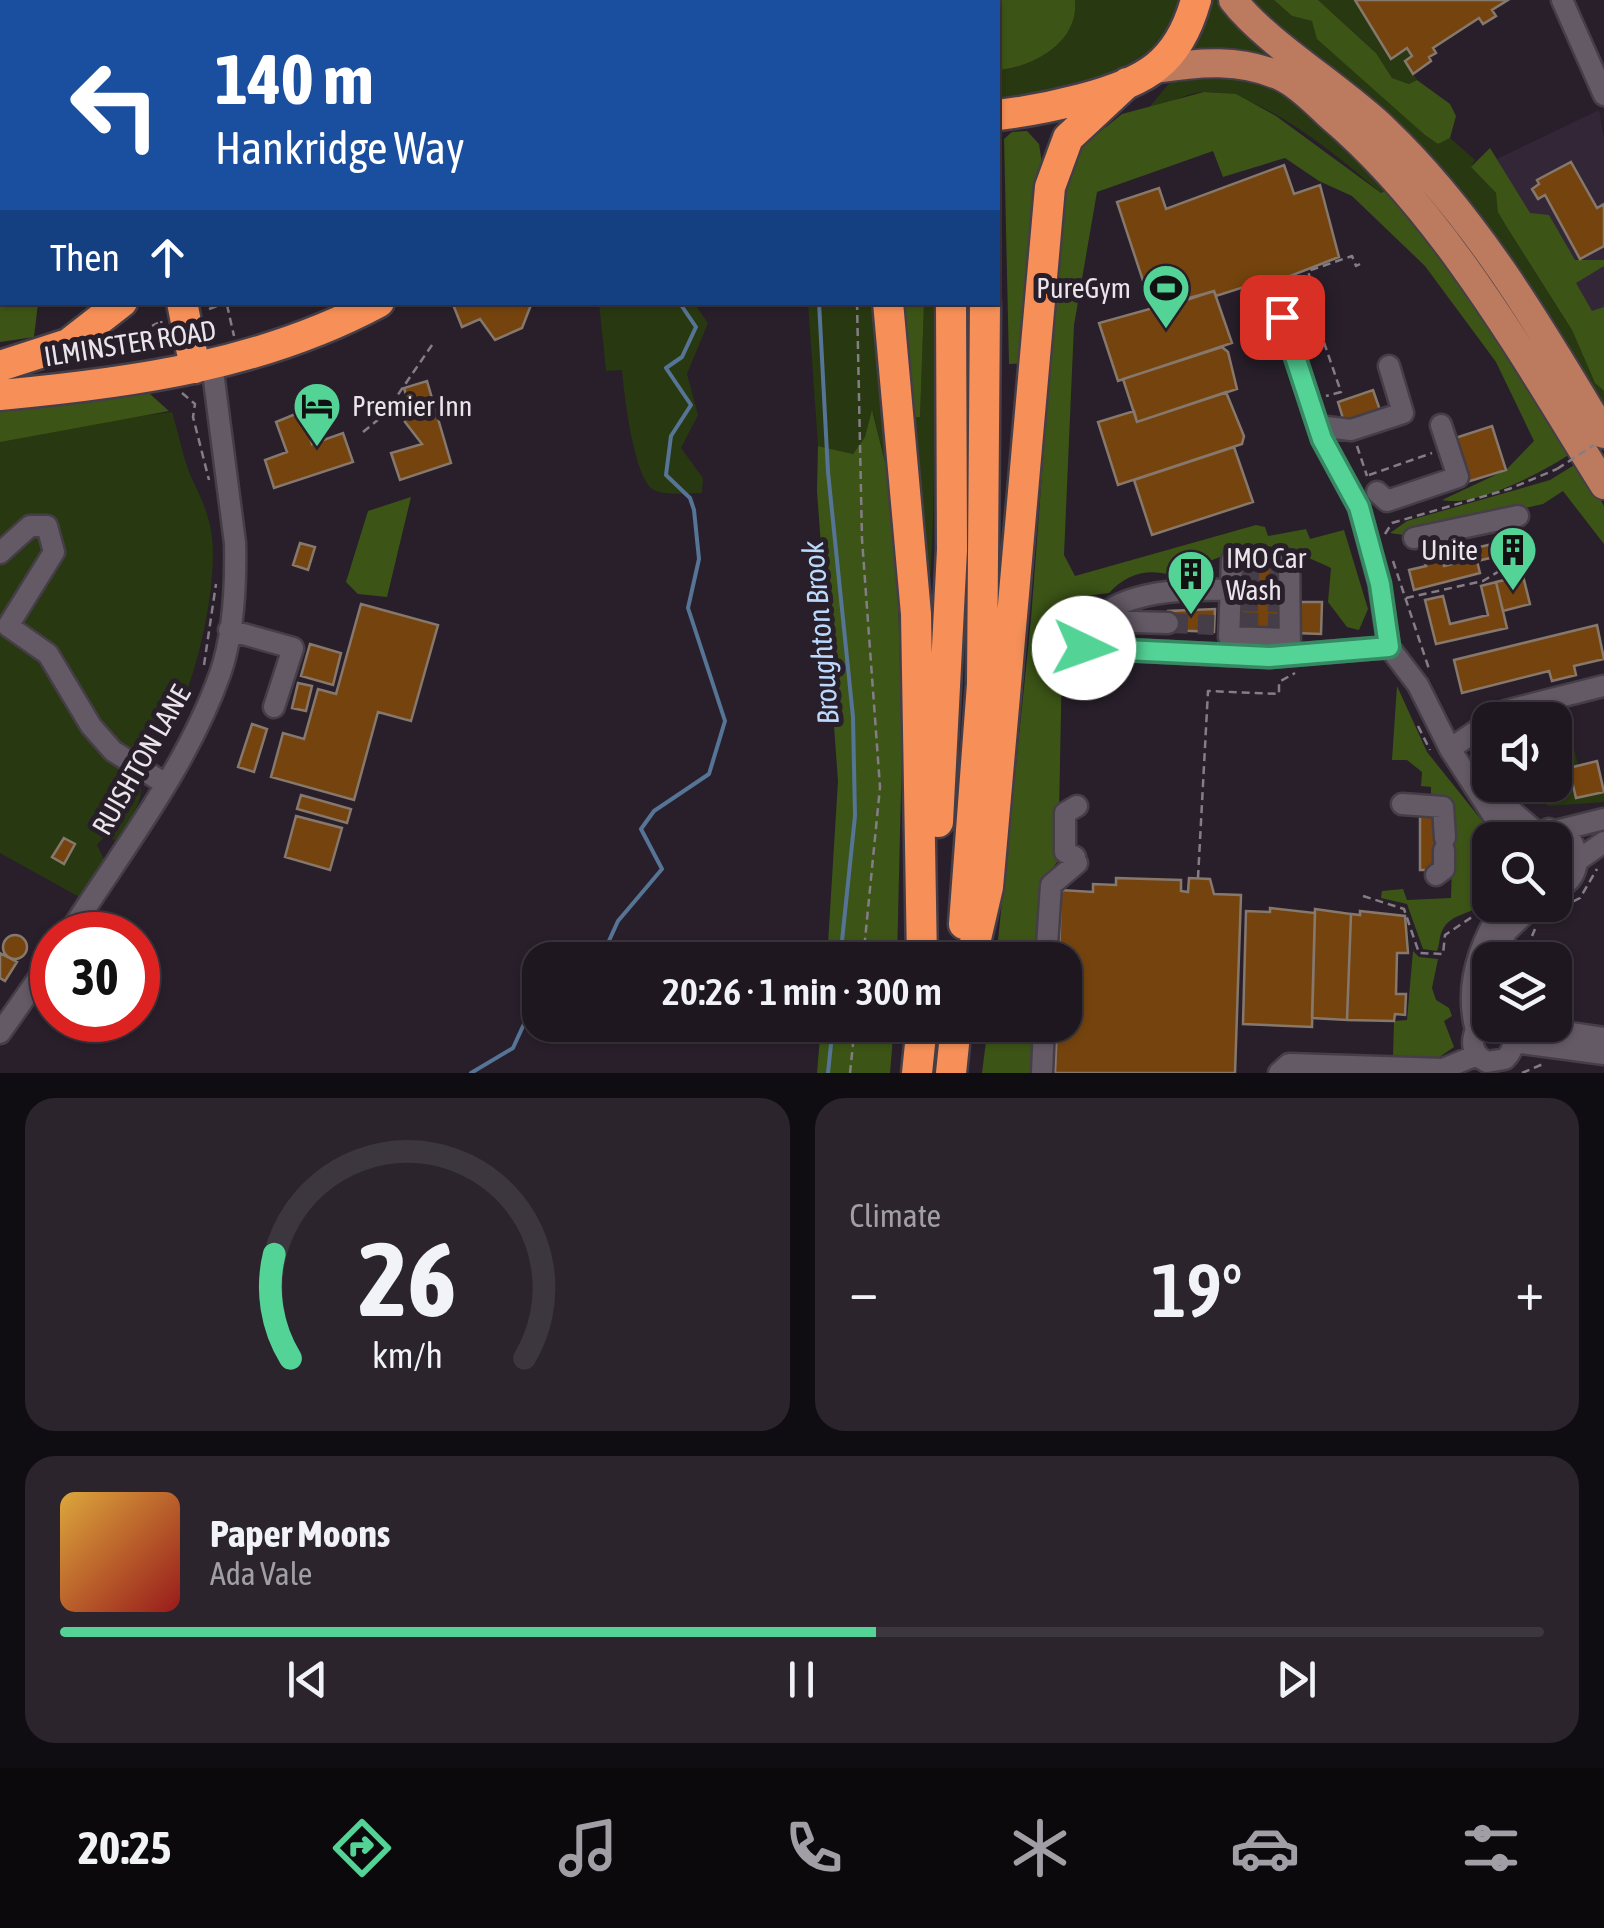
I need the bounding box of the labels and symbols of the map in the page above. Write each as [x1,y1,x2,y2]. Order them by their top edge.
sports icon: PureGym [1140,262,1192,330]
place label: PureGym [1036,272,1131,304]
pin [1240,275,1325,360]
street label: ILMINSTER ROAD [42,314,218,372]
hotel icon: Premier Inn [291,380,343,448]
place label: Premier Inn [352,390,472,422]
building icon: Unite [1487,524,1539,592]
place label: Unite [1421,534,1478,566]
water label: Broughton Brook [795,539,845,726]
place label: IMO Car Wash [1226,542,1307,606]
building icon: IMO Car Wash [1165,548,1217,616]
position arrow [1032,596,1136,700]
street label: RUISHTON LANE [85,680,197,840]
speed limit sign: 30 [30,912,160,1042]

